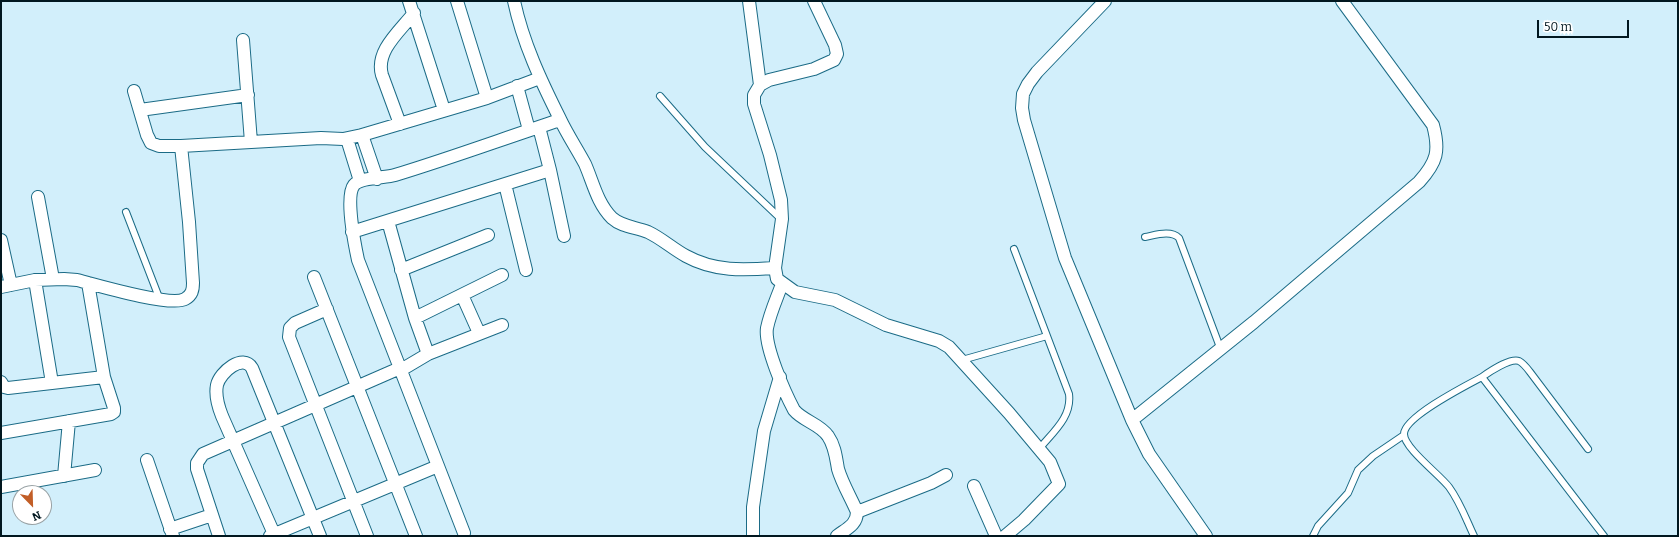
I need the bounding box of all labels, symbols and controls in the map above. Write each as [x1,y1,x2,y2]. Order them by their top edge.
scale bar [1539,12,1631,38]
text: 50 m [1544,20,1572,34]
north arrow [12,485,52,525]
text: N [30,508,43,523]

